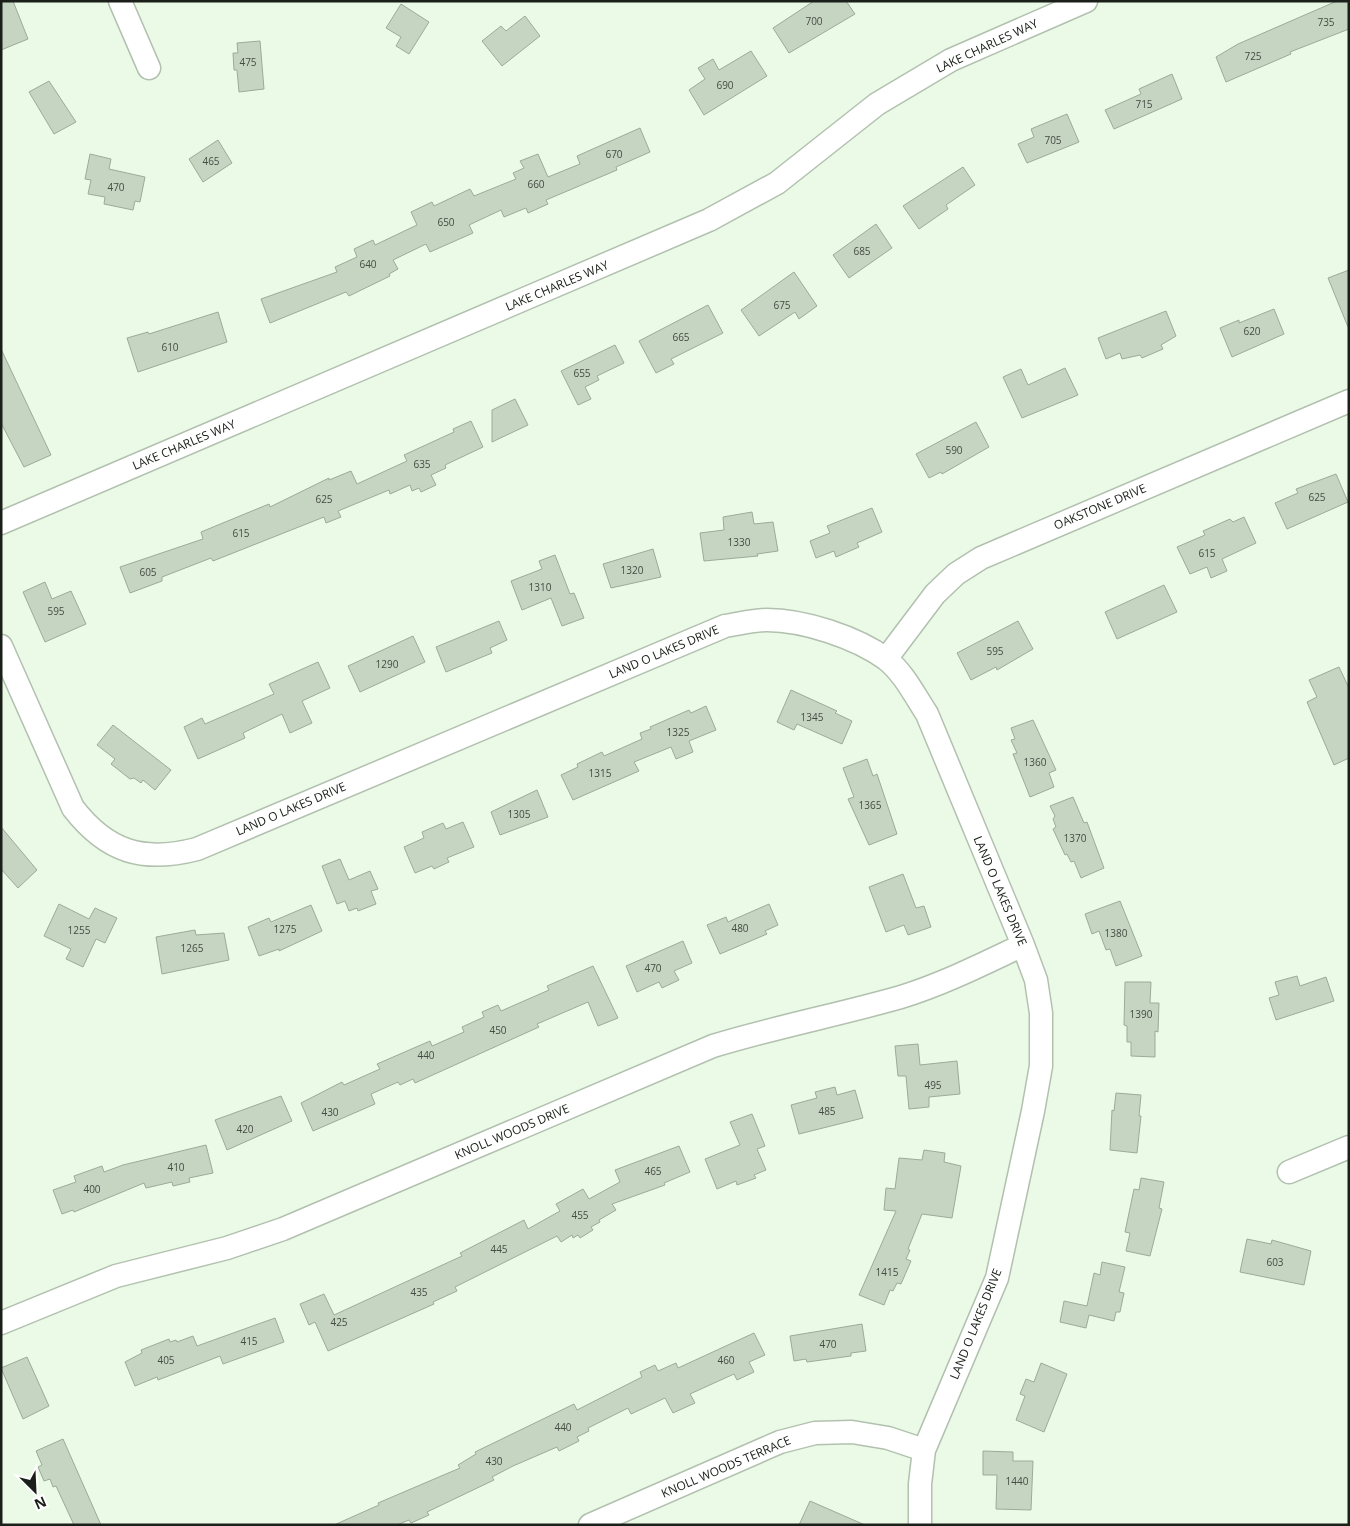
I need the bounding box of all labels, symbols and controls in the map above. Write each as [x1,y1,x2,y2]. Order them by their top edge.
house number: 700 [805,14,823,28]
street label: LAKE CHARLES WAY [933,14,1041,77]
house number: 735 [1317,15,1335,29]
house number: 725 [1244,49,1262,63]
house number: 475 [239,55,257,69]
house number: 690 [716,78,734,92]
house number: 715 [1135,97,1153,111]
house number: 705 [1044,133,1062,147]
house number: 670 [605,147,623,161]
house number: 465 [202,154,220,168]
house number: 660 [527,177,545,191]
house number: 470 [107,180,125,194]
house number: 650 [437,215,455,229]
house number: 685 [853,244,871,258]
street label: LAKE CHARLES WAY [503,256,611,315]
house number: 640 [359,257,377,271]
house number: 675 [773,298,791,312]
house number: 620 [1243,324,1261,338]
house number: 665 [672,330,690,344]
house number: 610 [161,340,179,354]
house number: 655 [573,366,591,380]
street label: LAKE CHARLES WAY [130,415,238,474]
house number: 590 [945,443,963,457]
house number: 635 [413,457,431,471]
street label: OAKSTONE DRIVE [1051,479,1149,534]
house number: 625 [1308,490,1326,504]
house number: 625 [315,492,333,506]
house number: 615 [232,526,250,540]
house number: 1330 [728,535,751,549]
house number: 615 [1198,546,1216,560]
house number: 1320 [621,563,644,577]
house number: 605 [139,565,157,579]
house number: 1310 [529,580,552,594]
house number: 595 [47,604,65,618]
street label: LAND O LAKES DRIVE [606,621,721,682]
house number: 595 [986,644,1004,658]
house number: 1290 [376,657,399,671]
house number: 1345 [801,710,824,724]
house number: 1325 [667,725,690,739]
house number: 1360 [1024,755,1047,769]
house number: 1315 [589,766,612,780]
street label: LAND O LAKES DRIVE [233,778,348,839]
house number: 1365 [859,798,882,812]
house number: 1305 [508,807,531,821]
house number: 1370 [1064,831,1087,845]
street label: LAND O LAKES DRIVE [970,833,1031,948]
house number: 480 [731,921,749,935]
house number: 1275 [274,922,297,936]
house number: 1255 [68,923,91,937]
house number: 1380 [1105,926,1128,940]
house number: 1265 [181,941,204,955]
house number: 470 [644,961,662,975]
house number: 1390 [1130,1007,1153,1021]
house number: 450 [489,1023,507,1037]
house number: 440 [417,1048,435,1062]
house number: 495 [924,1078,942,1092]
street label: KNOLL WOODS DRIVE [452,1100,572,1163]
house number: 485 [818,1104,836,1118]
house number: 430 [321,1105,339,1119]
house number: 420 [236,1122,254,1136]
house number: 410 [167,1160,185,1174]
house number: 465 [644,1164,662,1178]
house number: 400 [83,1182,101,1196]
house number: 455 [571,1208,589,1222]
house number: 445 [490,1242,508,1256]
house number: 603 [1266,1255,1284,1269]
house number: 1415 [876,1265,899,1279]
street label: LAND O LAKES DRIVE [946,1266,1006,1382]
house number: 435 [410,1285,428,1299]
house number: 425 [330,1315,348,1329]
house number: 415 [240,1334,258,1348]
house number: 470 [819,1337,837,1351]
house number: 405 [157,1353,175,1367]
house number: 460 [717,1353,735,1367]
house number: 440 [554,1420,572,1434]
street label: KNOLL WOODS TERRACE [658,1431,793,1502]
house number: 430 [485,1454,503,1468]
north arrow [10,1466,60,1516]
house number: 1440 [1006,1474,1029,1488]
text: N [31,1492,50,1514]

